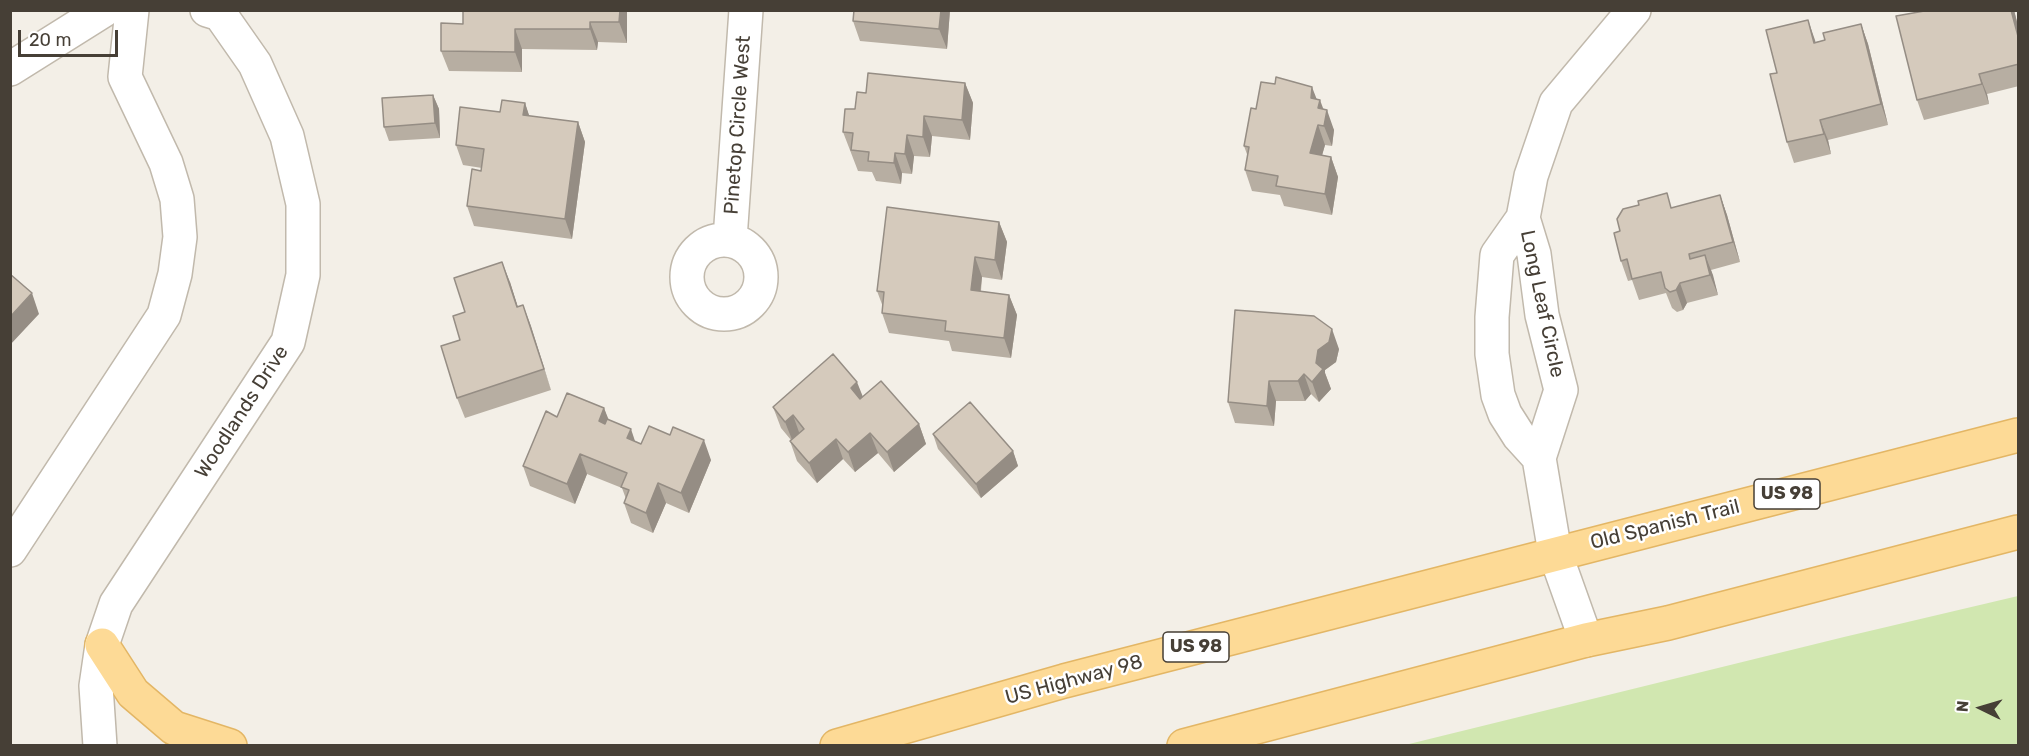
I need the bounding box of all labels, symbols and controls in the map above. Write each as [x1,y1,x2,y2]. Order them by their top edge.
scale bar [21,18,122,56]
text: 20 m [29,29,71,51]
street label: Pinetop Circle West [720,35,756,215]
street label: Long Leaf Circle [1515,228,1569,380]
street label: Woodlands Drive [190,341,294,483]
road number: US 98 [1754,479,1820,509]
street label: Old Spanish Trail [1588,495,1742,555]
road number: US 98 [1163,632,1229,662]
street label: US Highway 98 [1003,650,1145,710]
north arrow [1951,678,2011,738]
text: N [1953,700,1973,713]

